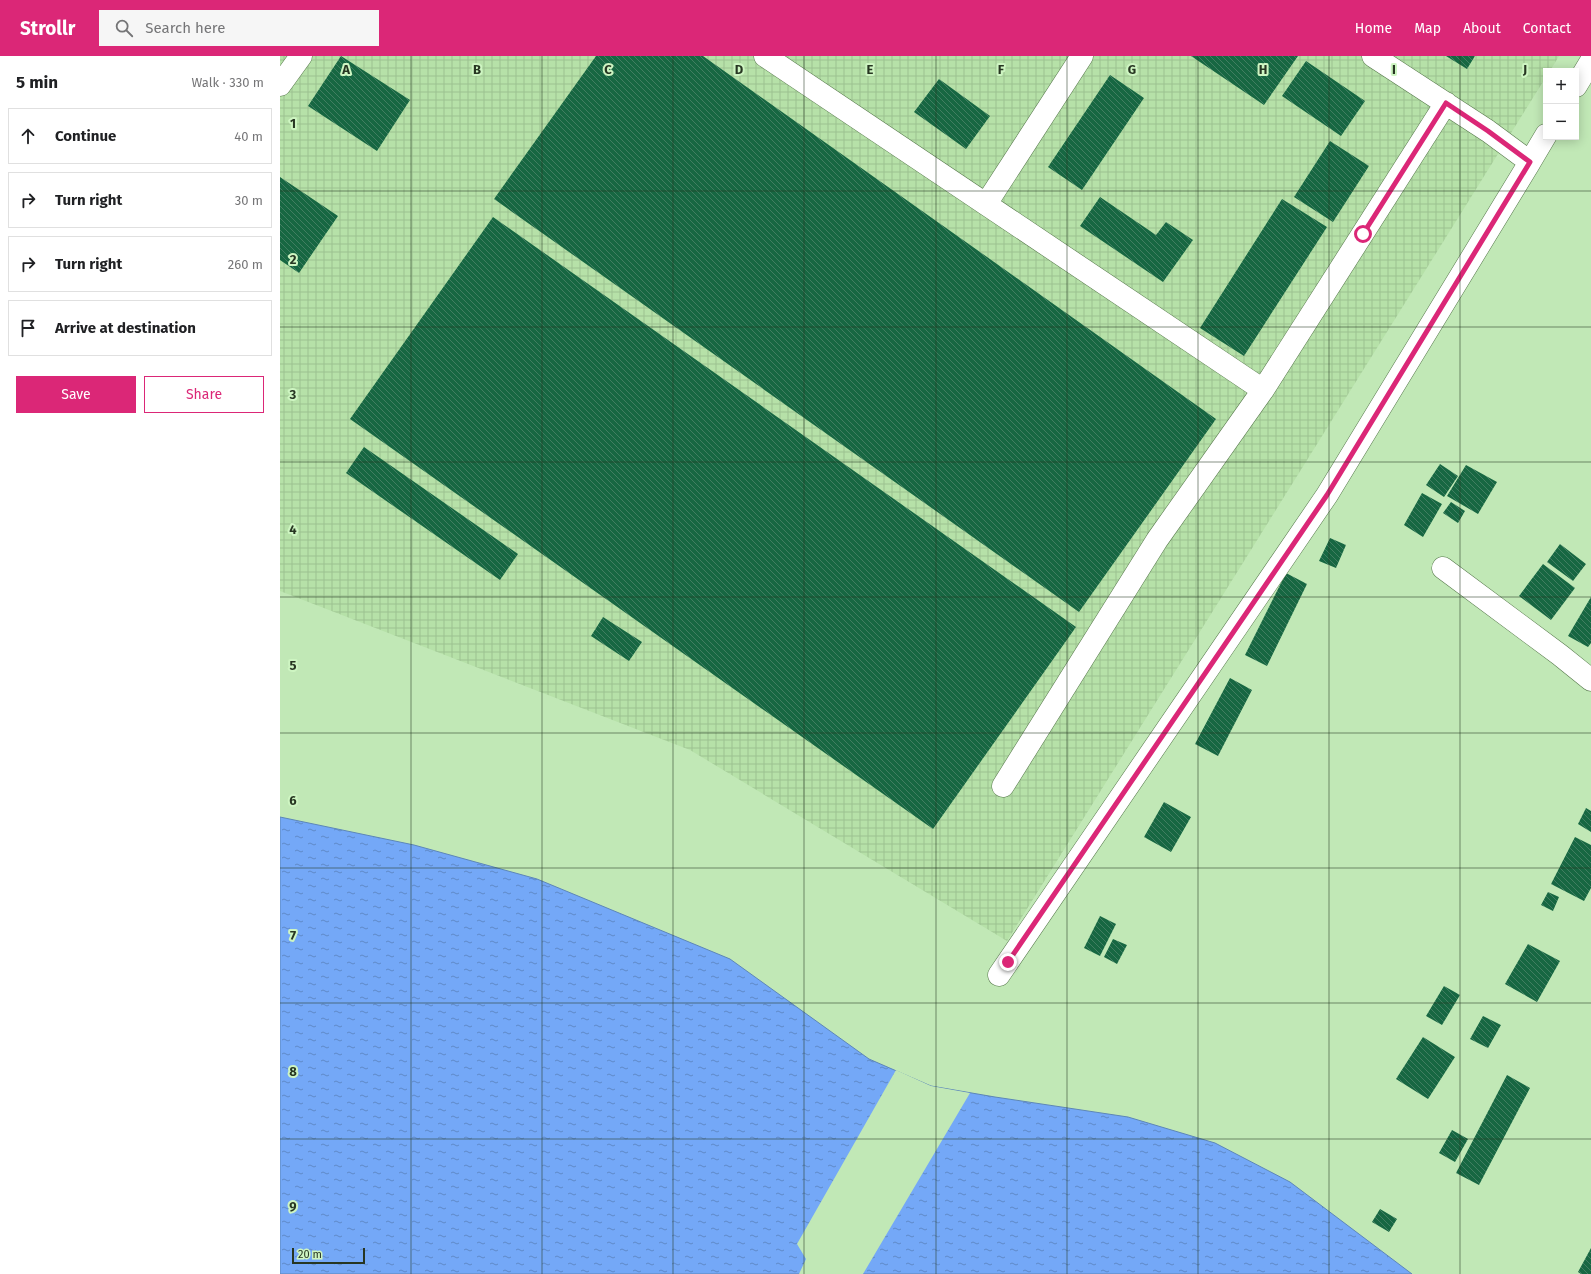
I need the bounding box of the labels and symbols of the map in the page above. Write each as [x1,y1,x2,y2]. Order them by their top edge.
text: A [341,62,350,77]
text: B [473,62,481,77]
text: C [604,62,612,77]
text: D [735,62,744,77]
text: E [867,62,874,77]
text: F [998,62,1005,77]
text: G [1128,62,1136,77]
text: H [1259,62,1267,77]
text: I [1392,62,1396,77]
text: J [1522,62,1527,77]
text: 1 [290,116,296,131]
route start [1354,225,1372,243]
text: 2 [290,252,297,267]
text: 3 [289,387,297,402]
text: 4 [289,522,297,537]
text: 5 [290,658,297,673]
text: 6 [289,793,297,808]
text: 7 [290,928,296,943]
route end [999,953,1017,971]
text: 8 [289,1064,297,1079]
text: 9 [289,1199,297,1214]
scale bar [292,1246,365,1265]

